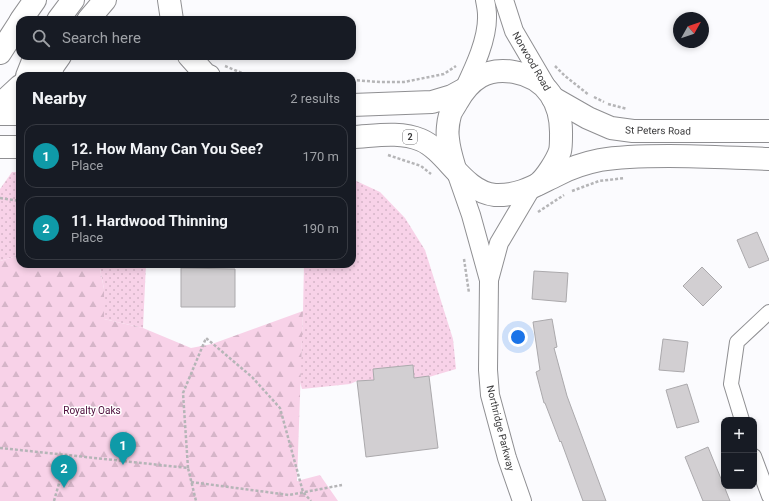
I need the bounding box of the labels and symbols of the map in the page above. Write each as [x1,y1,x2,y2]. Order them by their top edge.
north arrow [673,12,709,48]
street label: Norwood Road [510,30,553,93]
street label: St Peters Road [625,124,691,137]
road number: 2 [403,130,417,144]
your location [508,327,528,347]
street label: Northridge Parkway [485,384,517,472]
park label: Royalty Oaks [63,405,121,416]
pin: 1 [110,432,136,465]
pin: 2 [51,455,77,488]

